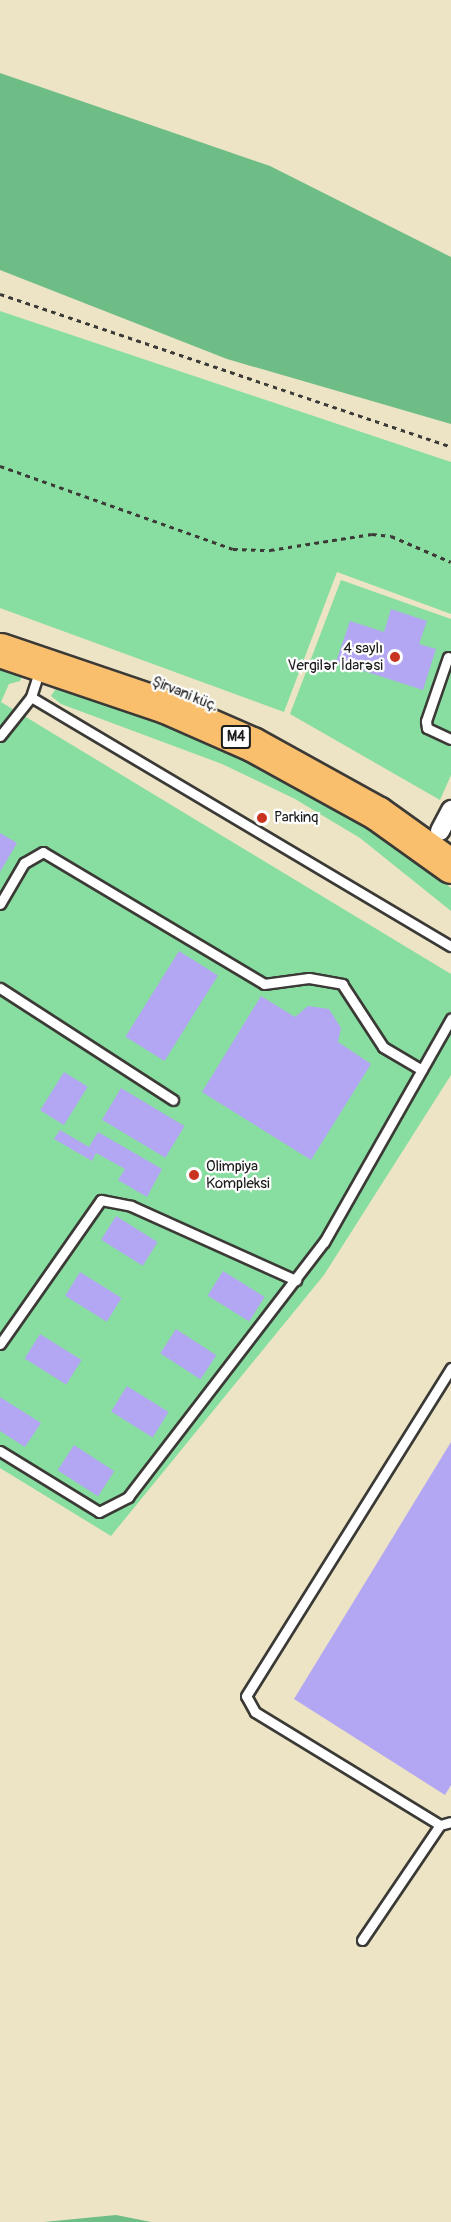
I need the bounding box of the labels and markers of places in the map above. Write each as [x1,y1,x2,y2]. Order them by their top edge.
place label: 4 saylı Vergilər İdarəsi [288,639,383,674]
marker: 4 saylı Vergilər İdarəsi [388,650,402,664]
place label: Parkinq [274,809,318,827]
marker: Parkinq [255,811,269,825]
place label: Olimpiya Kompleksi [206,1157,270,1192]
marker: Olimpiya Kompleksi [187,1168,201,1182]

